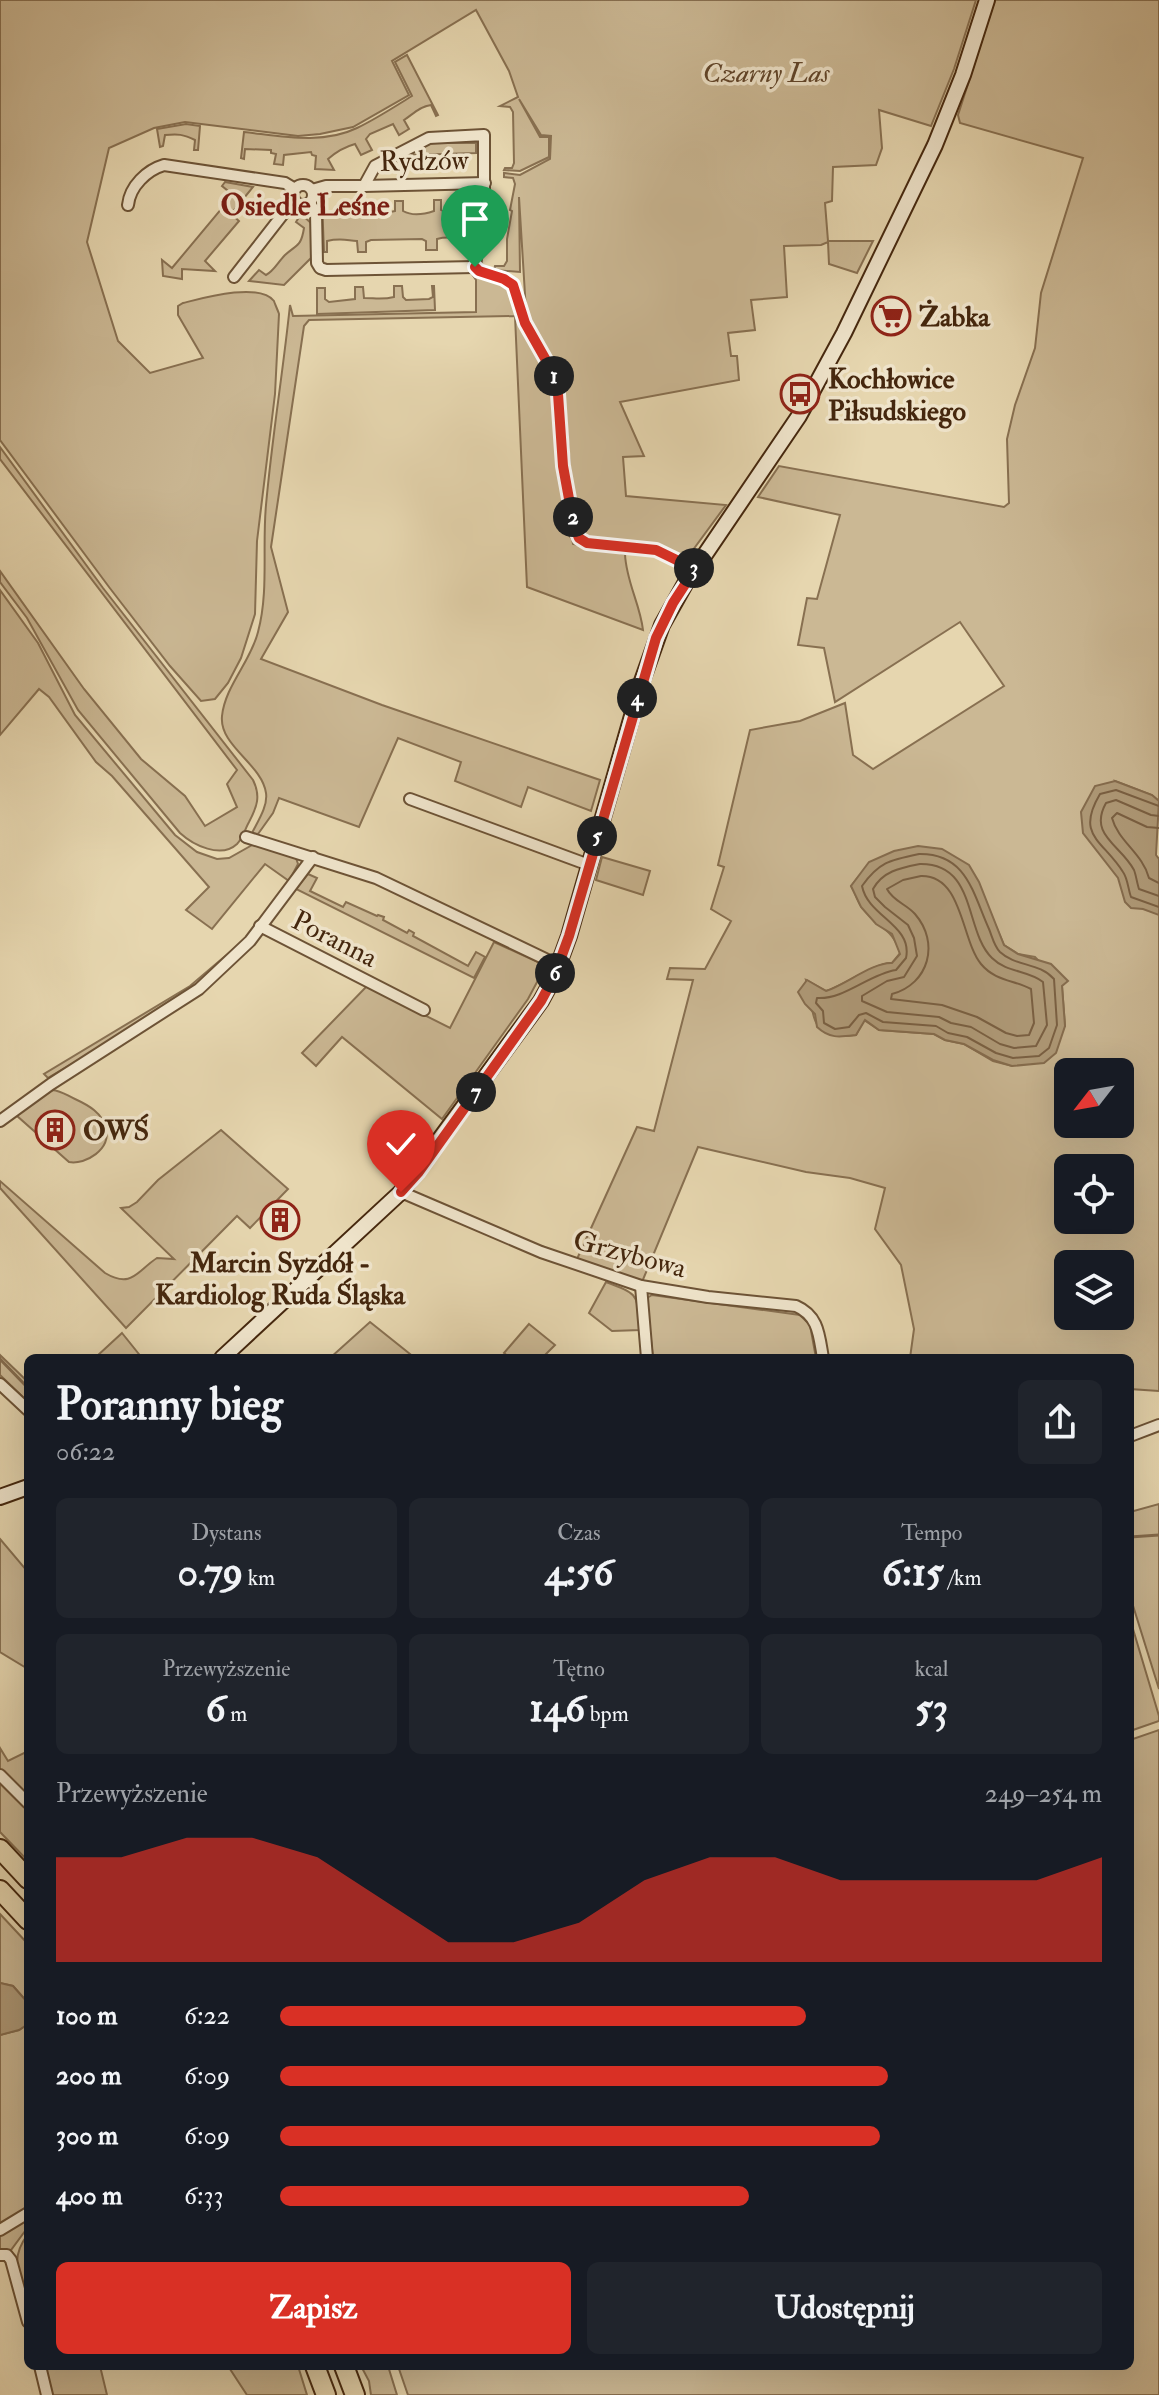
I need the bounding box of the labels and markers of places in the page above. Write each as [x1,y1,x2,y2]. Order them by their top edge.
pin [441,185,509,267]
supermarket icon: Żabka [870,295,912,337]
place label: Żabka [919,299,991,335]
pin: 1 [534,356,574,396]
place label: Kochłowice Piłsudskiego [828,362,967,429]
bus stop icon: Kochłowice Piłsudskiego [779,373,821,415]
pin: 2 [553,497,593,537]
pin: 3 [674,548,714,588]
pin: 4 [617,678,657,718]
pin: 5 [577,816,617,856]
pin: 6 [535,953,575,993]
pin: 7 [456,1072,496,1112]
building icon: OWŚ [34,1109,76,1151]
pin [367,1110,435,1192]
place label: OWŚ [83,1113,149,1149]
building icon: Marcin Syzdół - Kardiolog Ruda Śląska [259,1199,301,1241]
place label: Marcin Syzdół - Kardiolog Ruda Śląska [155,1246,406,1313]

